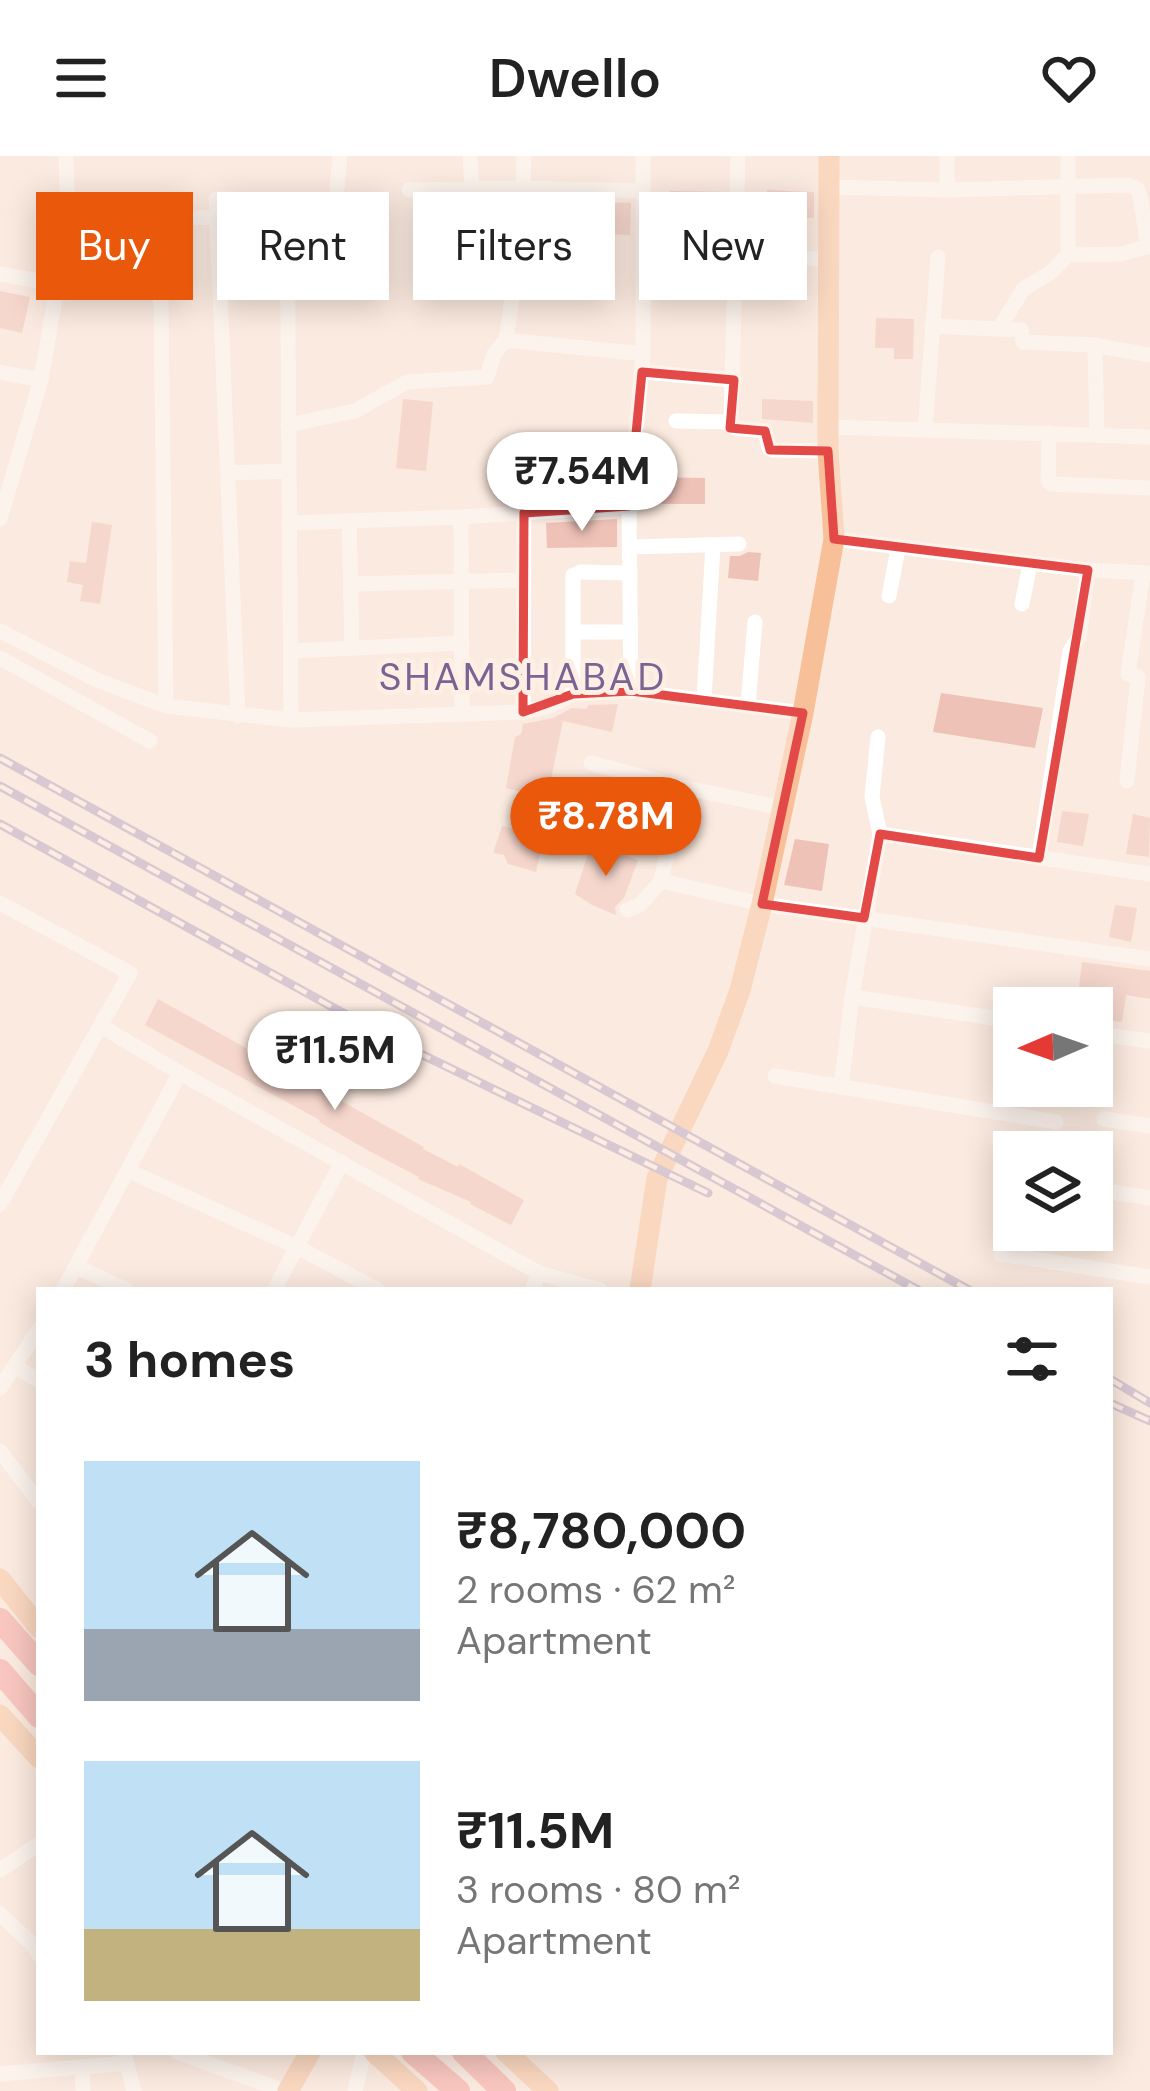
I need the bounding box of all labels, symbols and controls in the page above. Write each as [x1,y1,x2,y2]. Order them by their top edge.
text: Dwello [489,43,661,114]
icon: menu [48,45,114,111]
icon: heart [1036,45,1102,111]
chip: Buy [36,192,193,300]
chip: Rent [217,192,389,300]
chip: Filters [413,192,615,300]
chip: New [639,192,807,300]
pin: ₹7.54M [484,432,680,534]
text: ₹7.54M [514,445,650,496]
district label: SHAMSHABAD [379,651,667,702]
pin: ₹8.78M [508,777,704,879]
text: ₹8.78M [537,790,675,841]
north arrow [993,987,1113,1107]
map controls [993,987,1113,1251]
pin: ₹11.5M [237,1011,433,1113]
text: ₹11.5M [274,1024,396,1075]
button: layers [993,1131,1113,1251]
text: 3 homes [84,1326,295,1393]
icon: filters [999,1326,1065,1392]
text: ₹8,780,000 [456,1497,746,1564]
icon: home [180,1509,324,1653]
text: 2 rooms · 62 m² [456,1564,736,1615]
text: Apartment [456,1615,652,1666]
text: ₹11.5M [456,1797,614,1864]
icon: home [180,1809,324,1953]
text: 3 rooms · 80 m² [456,1864,741,1915]
text: Apartment [456,1915,652,1966]

